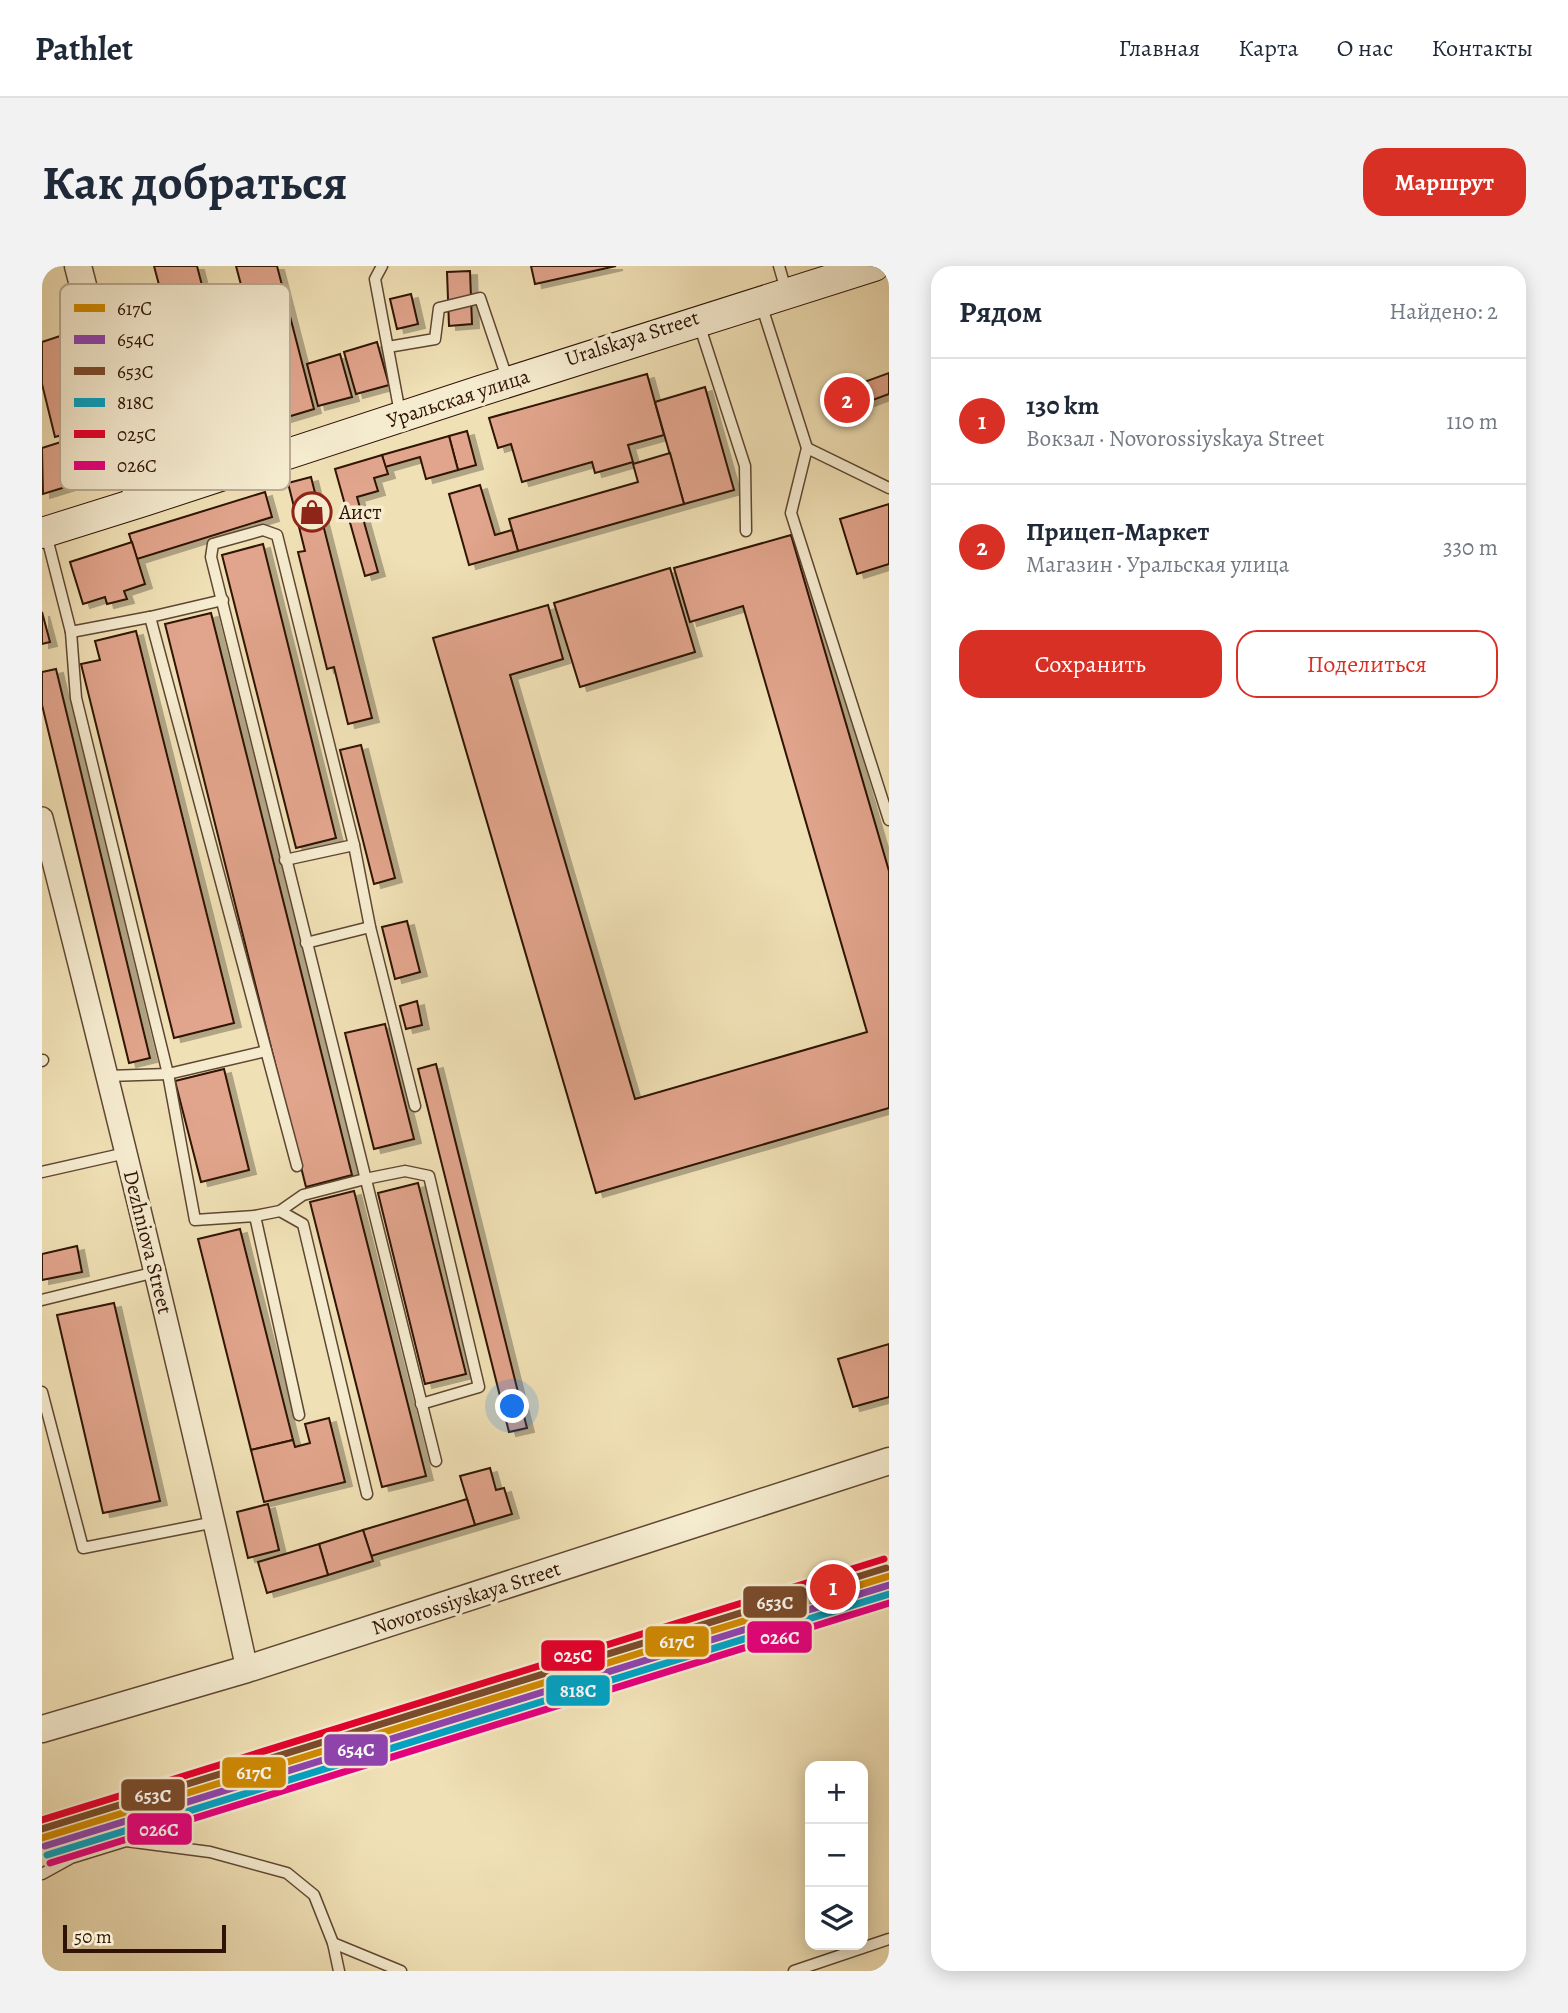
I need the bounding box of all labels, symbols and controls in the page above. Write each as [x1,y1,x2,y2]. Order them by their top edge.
text: Pathlet [35,26,133,71]
text: Главная [1119,32,1200,64]
text: Карта [1238,32,1299,64]
text: О нас [1337,32,1393,64]
text: Контакты [1431,32,1533,64]
button: Маршрут [1363,148,1526,216]
text: Как добраться [42,149,348,216]
legend [60,284,290,490]
text: Рядом [959,292,1042,332]
text: 617C [117,296,152,322]
text: Найдено: 2 [1389,296,1498,327]
street label: Uralskaya Street [562,303,703,373]
text: 654С [117,327,154,353]
text: 653С [117,359,154,385]
street label: Уральская улица [383,362,533,434]
pin: 2 [824,374,870,426]
text: 130 km [1026,388,1099,423]
text: 818С [117,390,154,416]
text: 1 [978,406,986,437]
text: 110 m [1446,406,1498,437]
text: 025С [117,422,156,448]
text: Вокзал · Novorossiyskaya Street [1026,423,1325,454]
text: 026С [117,453,157,479]
shop icon: Аист [291,491,333,533]
place label: Аист [338,498,382,526]
text: Прицеп-Маркет [1026,514,1210,549]
text: 2 [976,532,988,563]
text: 330 m [1443,532,1498,563]
text: Магазин · Уральская улица [1026,549,1289,580]
button: Сохранить [959,630,1222,698]
button: Поделиться [1236,630,1498,698]
street label: Dezhniova Street [117,1167,179,1317]
your location [495,1389,529,1423]
street label: Novorossiyskaya Street [368,1554,564,1642]
pin: 1 [810,1561,856,1613]
line badge: 653С [742,1585,808,1619]
text: 653С [757,1590,793,1616]
line badge: 026С [746,1620,813,1654]
line badge: 617C [644,1625,710,1658]
text: 026С [760,1625,800,1651]
text: 617C [659,1629,695,1655]
line badge: 025С [540,1639,606,1672]
text: 025С [554,1643,592,1669]
line badge: 818С [545,1674,611,1707]
text: 818С [560,1678,596,1704]
line badge: 654С [323,1733,389,1767]
text: 654С [337,1737,375,1763]
line badge: 617C [221,1756,287,1789]
text: 617C [236,1760,272,1786]
map controls [805,1761,868,1950]
button: + [805,1761,868,1824]
line badge: 653С [120,1778,186,1812]
text: 653С [135,1783,171,1809]
line badge: 026С [126,1812,193,1846]
text: 026С [139,1817,179,1843]
button: − [805,1824,868,1887]
button: layers [805,1887,868,1950]
scale bar [63,1922,226,1954]
text: 50 m [74,1924,112,1950]

